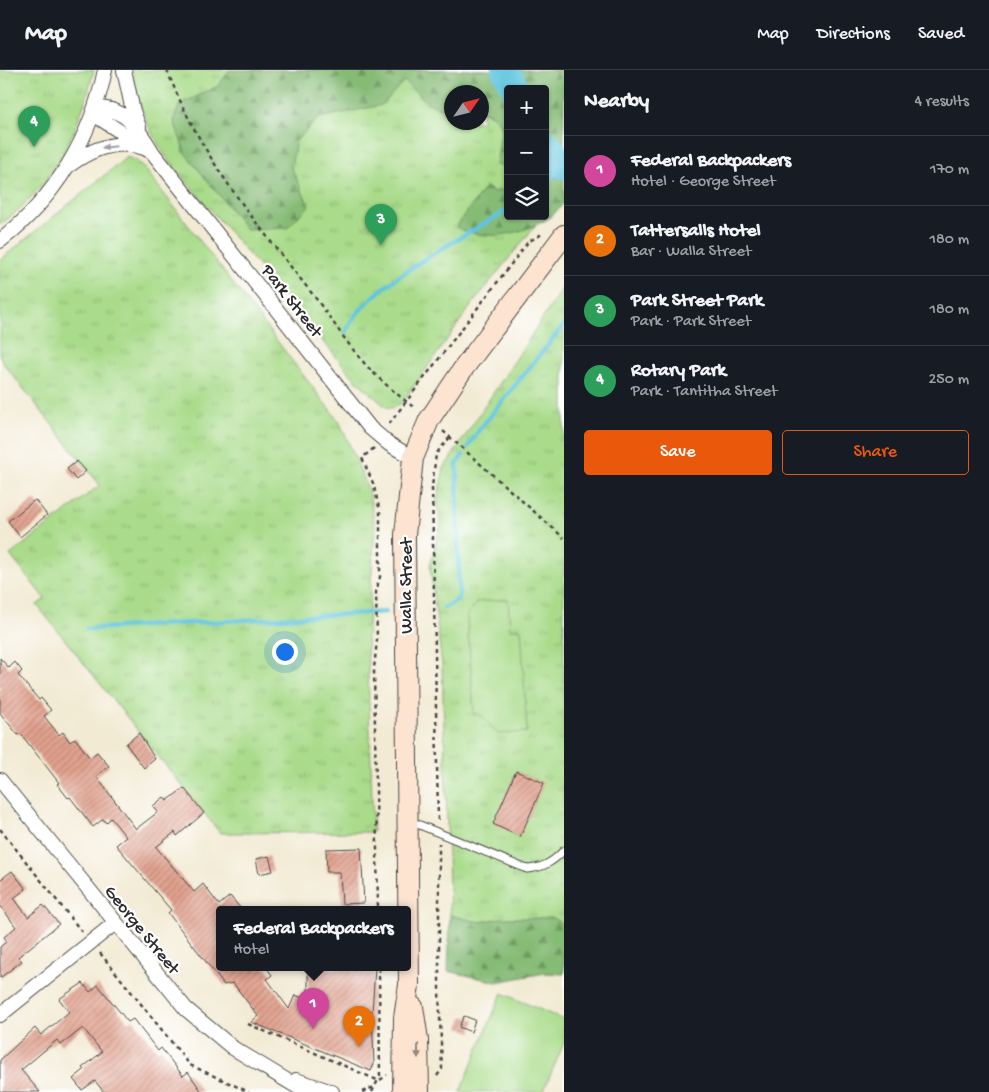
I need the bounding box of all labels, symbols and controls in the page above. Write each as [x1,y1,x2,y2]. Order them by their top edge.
text: Map [25,20,67,49]
text: Map [757,24,789,45]
text: Directions [817,24,890,45]
text: Saved [918,24,964,45]
north arrow [444,85,489,130]
map controls [504,85,549,220]
button: + [504,85,549,130]
text: Nearby [584,90,649,115]
text: 4 results [914,93,969,112]
pin: 4 [18,106,50,147]
button: − [504,130,549,175]
one-way arrow [101,143,117,151]
text: Federal Backpackers [631,150,791,173]
text: 1 [597,161,603,180]
text: 170 m [930,161,969,180]
text: Hotel · George Street [631,173,775,192]
button: layers [504,175,549,220]
pin: 3 [365,204,397,245]
text: Tattersalls Hotel [631,220,761,243]
text: 2 [596,231,604,250]
text: 180 m [930,231,969,250]
text: Bar · Walla Street [631,243,751,262]
street label: Park Street [255,260,327,343]
text: Park Street Park [631,290,763,313]
text: 3 [596,301,604,320]
text: 180 m [930,301,969,320]
text: Park · Park Street [631,313,751,332]
text: Rotary Park [631,360,726,383]
text: 4 [596,371,604,390]
text: 250 m [929,371,969,390]
text: Park · Tantitha Street [631,383,777,402]
button: Save [584,430,772,475]
button: Share [782,430,969,475]
street label: Walla Street [397,537,418,634]
your location [272,639,298,665]
street label: George Street [99,882,184,980]
popup [216,906,411,971]
text: Federal Backpackers [234,918,393,941]
text: Hotel [234,941,269,960]
pin: 1 [297,988,329,1029]
pin: 2 [343,1006,375,1047]
one-way arrow [414,1043,422,1059]

